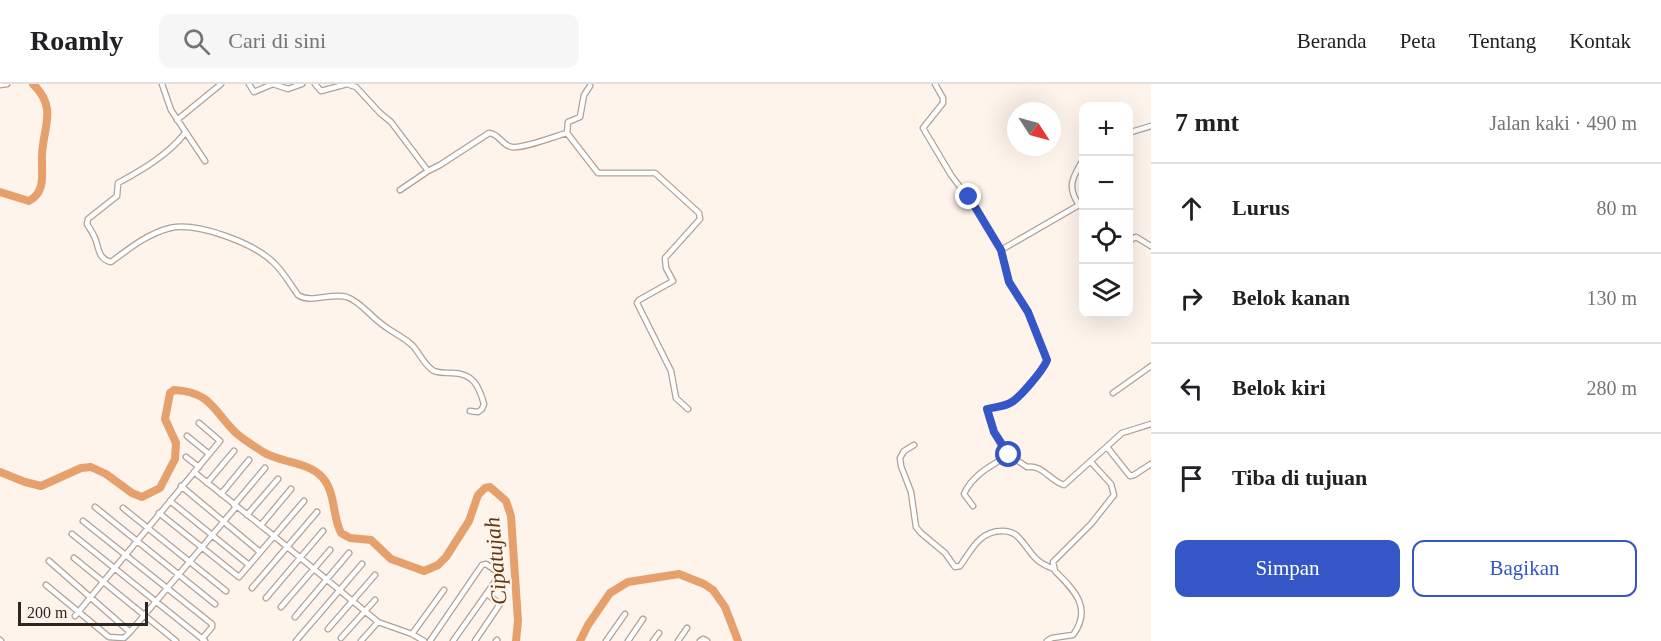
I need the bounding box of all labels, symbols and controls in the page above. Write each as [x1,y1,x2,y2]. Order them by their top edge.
search box [159,14,579,68]
text: Roamly [30,25,123,56]
icon: search [180,25,213,58]
text: Cari di sini [228,28,326,53]
text: Beranda [1297,29,1367,53]
text: Peta [1400,29,1436,53]
text: Tentang [1469,29,1536,53]
text: Kontak [1569,29,1631,53]
north arrow [1007,102,1061,156]
map controls [1079,102,1133,318]
button: + [1079,102,1133,156]
text: 7 mnt [1175,108,1239,137]
text: Jalan kaki · 490 m [1489,112,1637,134]
button: − [1079,156,1133,210]
route end [955,183,981,209]
icon: ahead [1175,192,1208,225]
text: Lurus [1232,195,1289,220]
text: 80 m [1596,197,1637,219]
button: locate [1079,210,1133,264]
button: layers [1079,264,1133,318]
icon: right [1175,282,1208,315]
text: Belok kanan [1232,285,1350,310]
text: 130 m [1586,287,1637,309]
icon: left [1175,372,1208,405]
text: Belok kiri [1232,375,1326,400]
text: 280 m [1586,377,1637,399]
route start [995,441,1021,467]
icon: arrive [1175,462,1208,495]
text: Tiba di tujuan [1232,465,1367,490]
water label: Cipatujah [479,516,512,606]
button: Simpan [1175,540,1400,597]
button: Bagikan [1412,540,1637,597]
scale bar [18,599,148,626]
text: 200 m [27,604,67,621]

